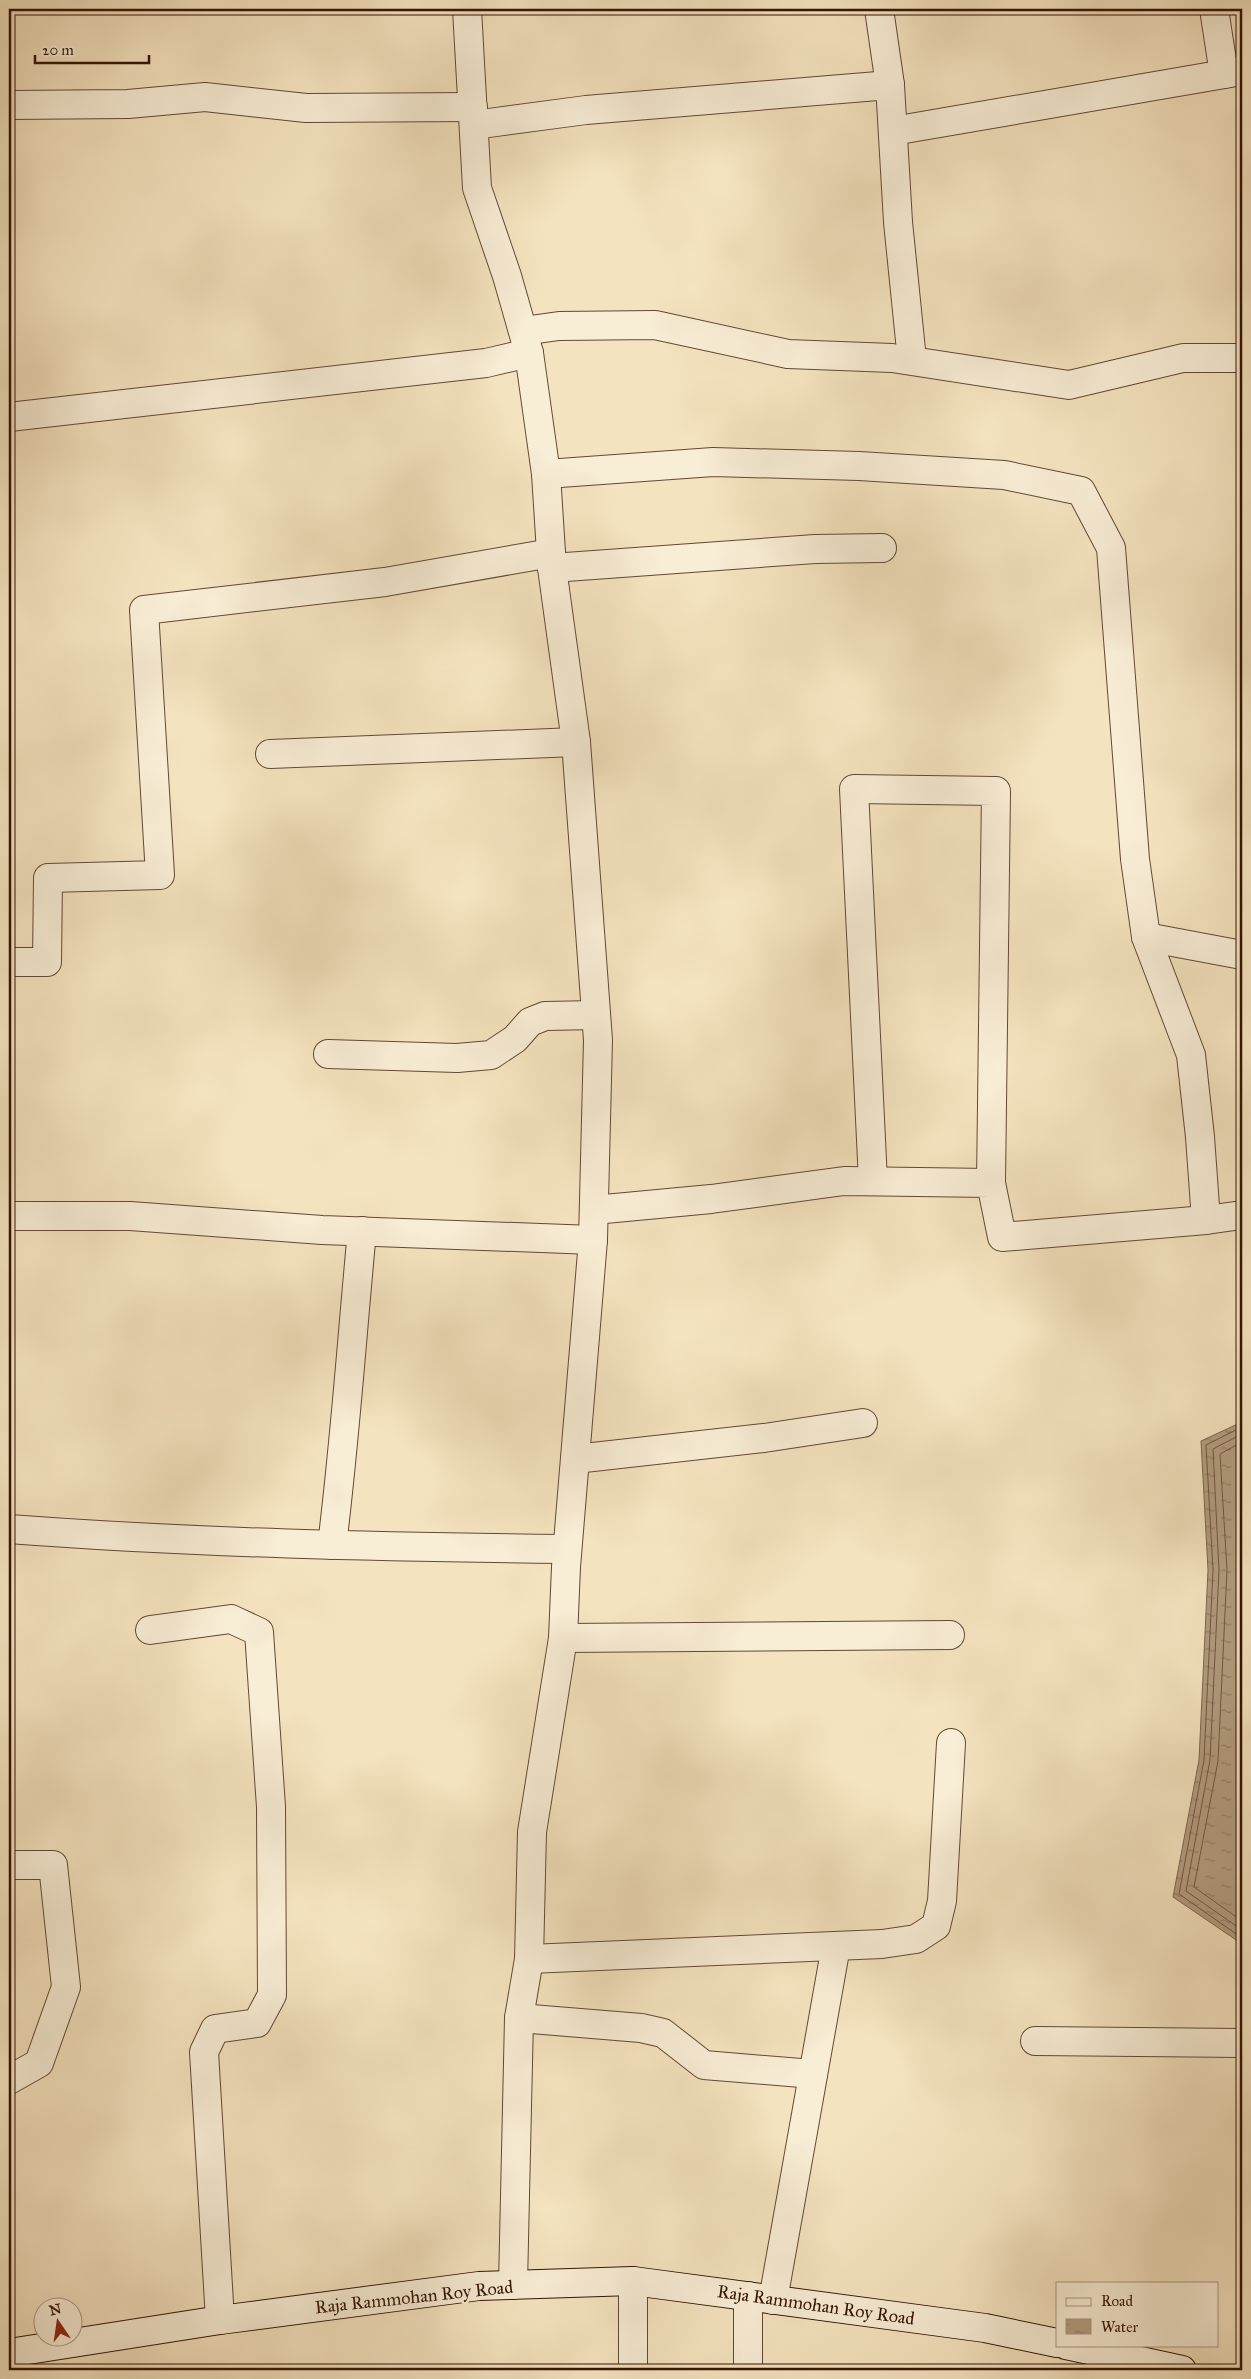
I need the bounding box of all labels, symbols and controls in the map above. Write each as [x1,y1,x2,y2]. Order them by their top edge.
scale bar [35,32,149,64]
text: 20 m [42,41,74,59]
street label: Raja Rammohan Roy Road [314,2276,514,2318]
street label: Raja Rammohan Roy Road [716,2280,916,2330]
legend [1056,2282,1218,2346]
text: Road [1101,2292,1133,2310]
north arrow [32,2296,82,2346]
text: N [47,2300,63,2319]
text: Water [1101,2318,1138,2336]

